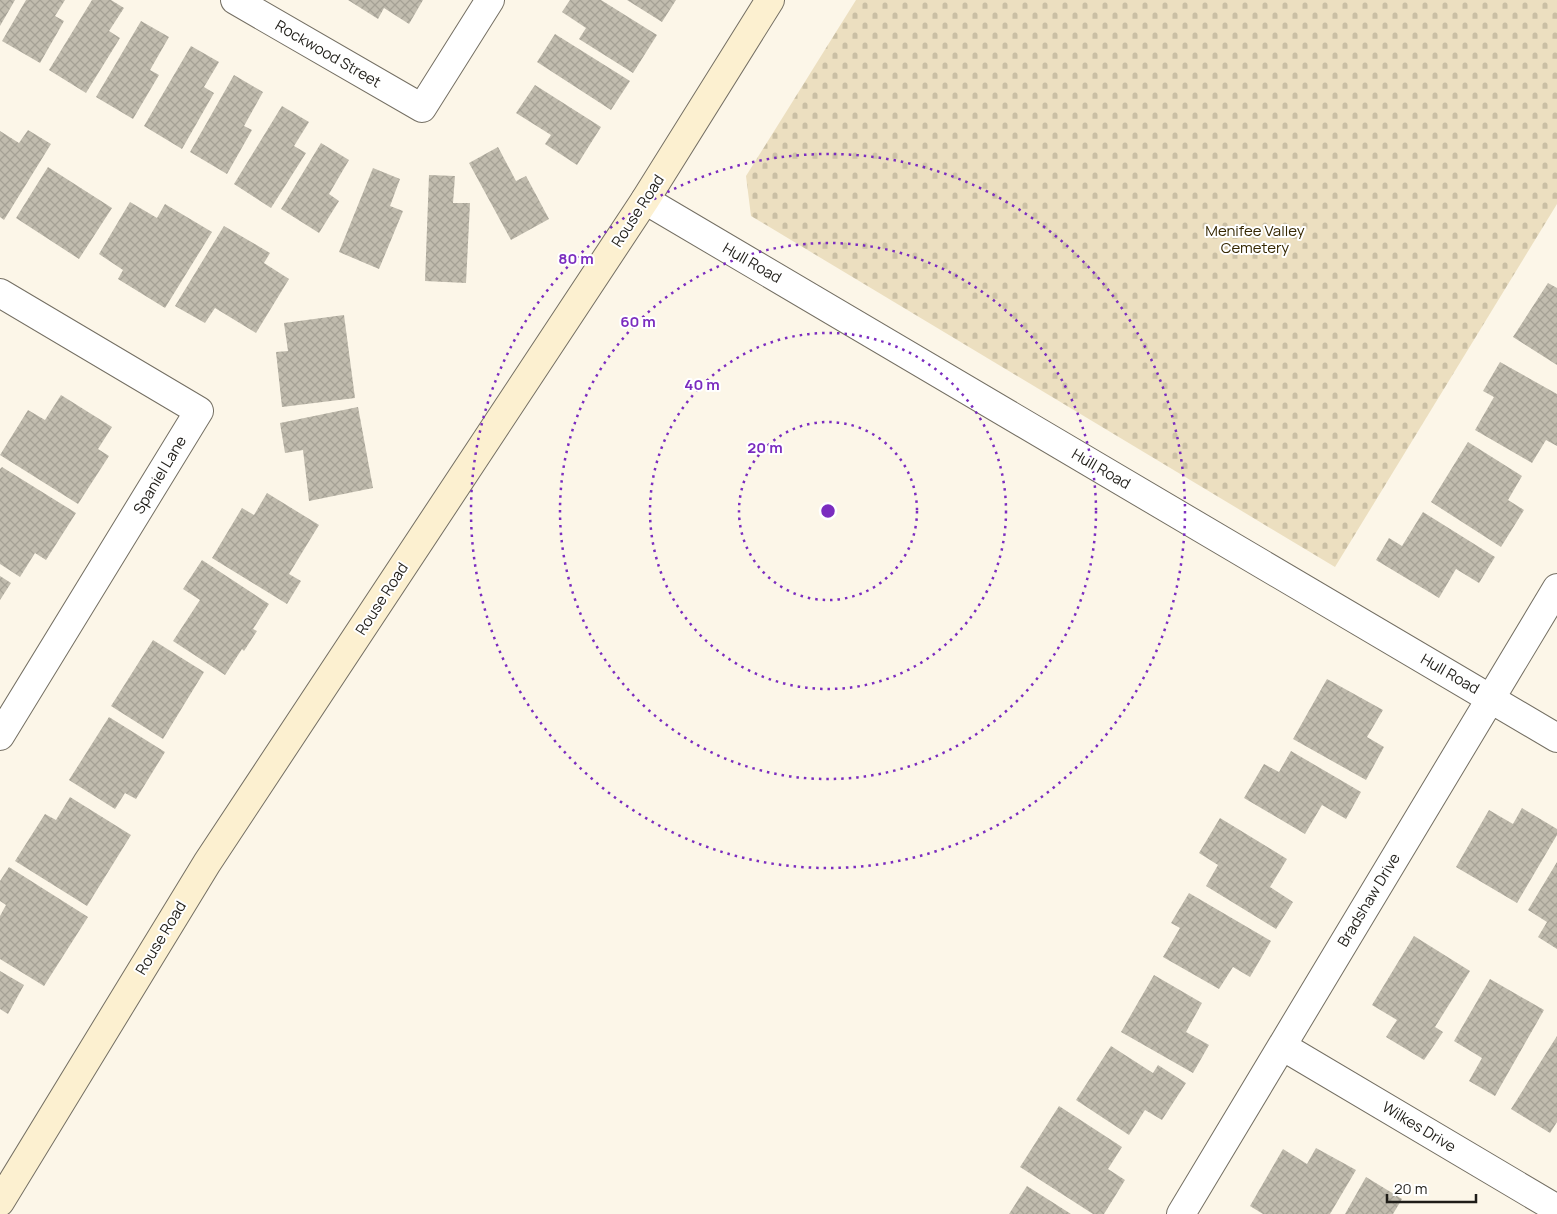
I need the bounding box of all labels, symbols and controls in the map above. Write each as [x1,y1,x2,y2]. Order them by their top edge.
street label: Rockwood Street [271,15,385,92]
street label: Rouse Road [606,170,669,251]
park label: Menifee Valley Cemetery [1205,220,1305,258]
street label: Hull Road [719,237,786,288]
text: 80 m [558,248,594,269]
text: 60 m [620,311,656,332]
text: 40 m [684,374,720,395]
street label: Spaniel Lane [128,432,191,518]
text: 20 m [747,437,783,458]
street label: Hull Road [1068,443,1135,494]
centre of rings [819,502,837,520]
street label: Rouse Road [350,558,413,639]
street label: Hull Road [1417,648,1484,699]
street label: Bradshaw Drive [1332,849,1405,951]
street label: Rouse Road [130,897,191,978]
street label: Wilkes Drive [1378,1096,1460,1157]
scale bar [1387,1172,1476,1204]
text: 20 m [1394,1178,1427,1199]

